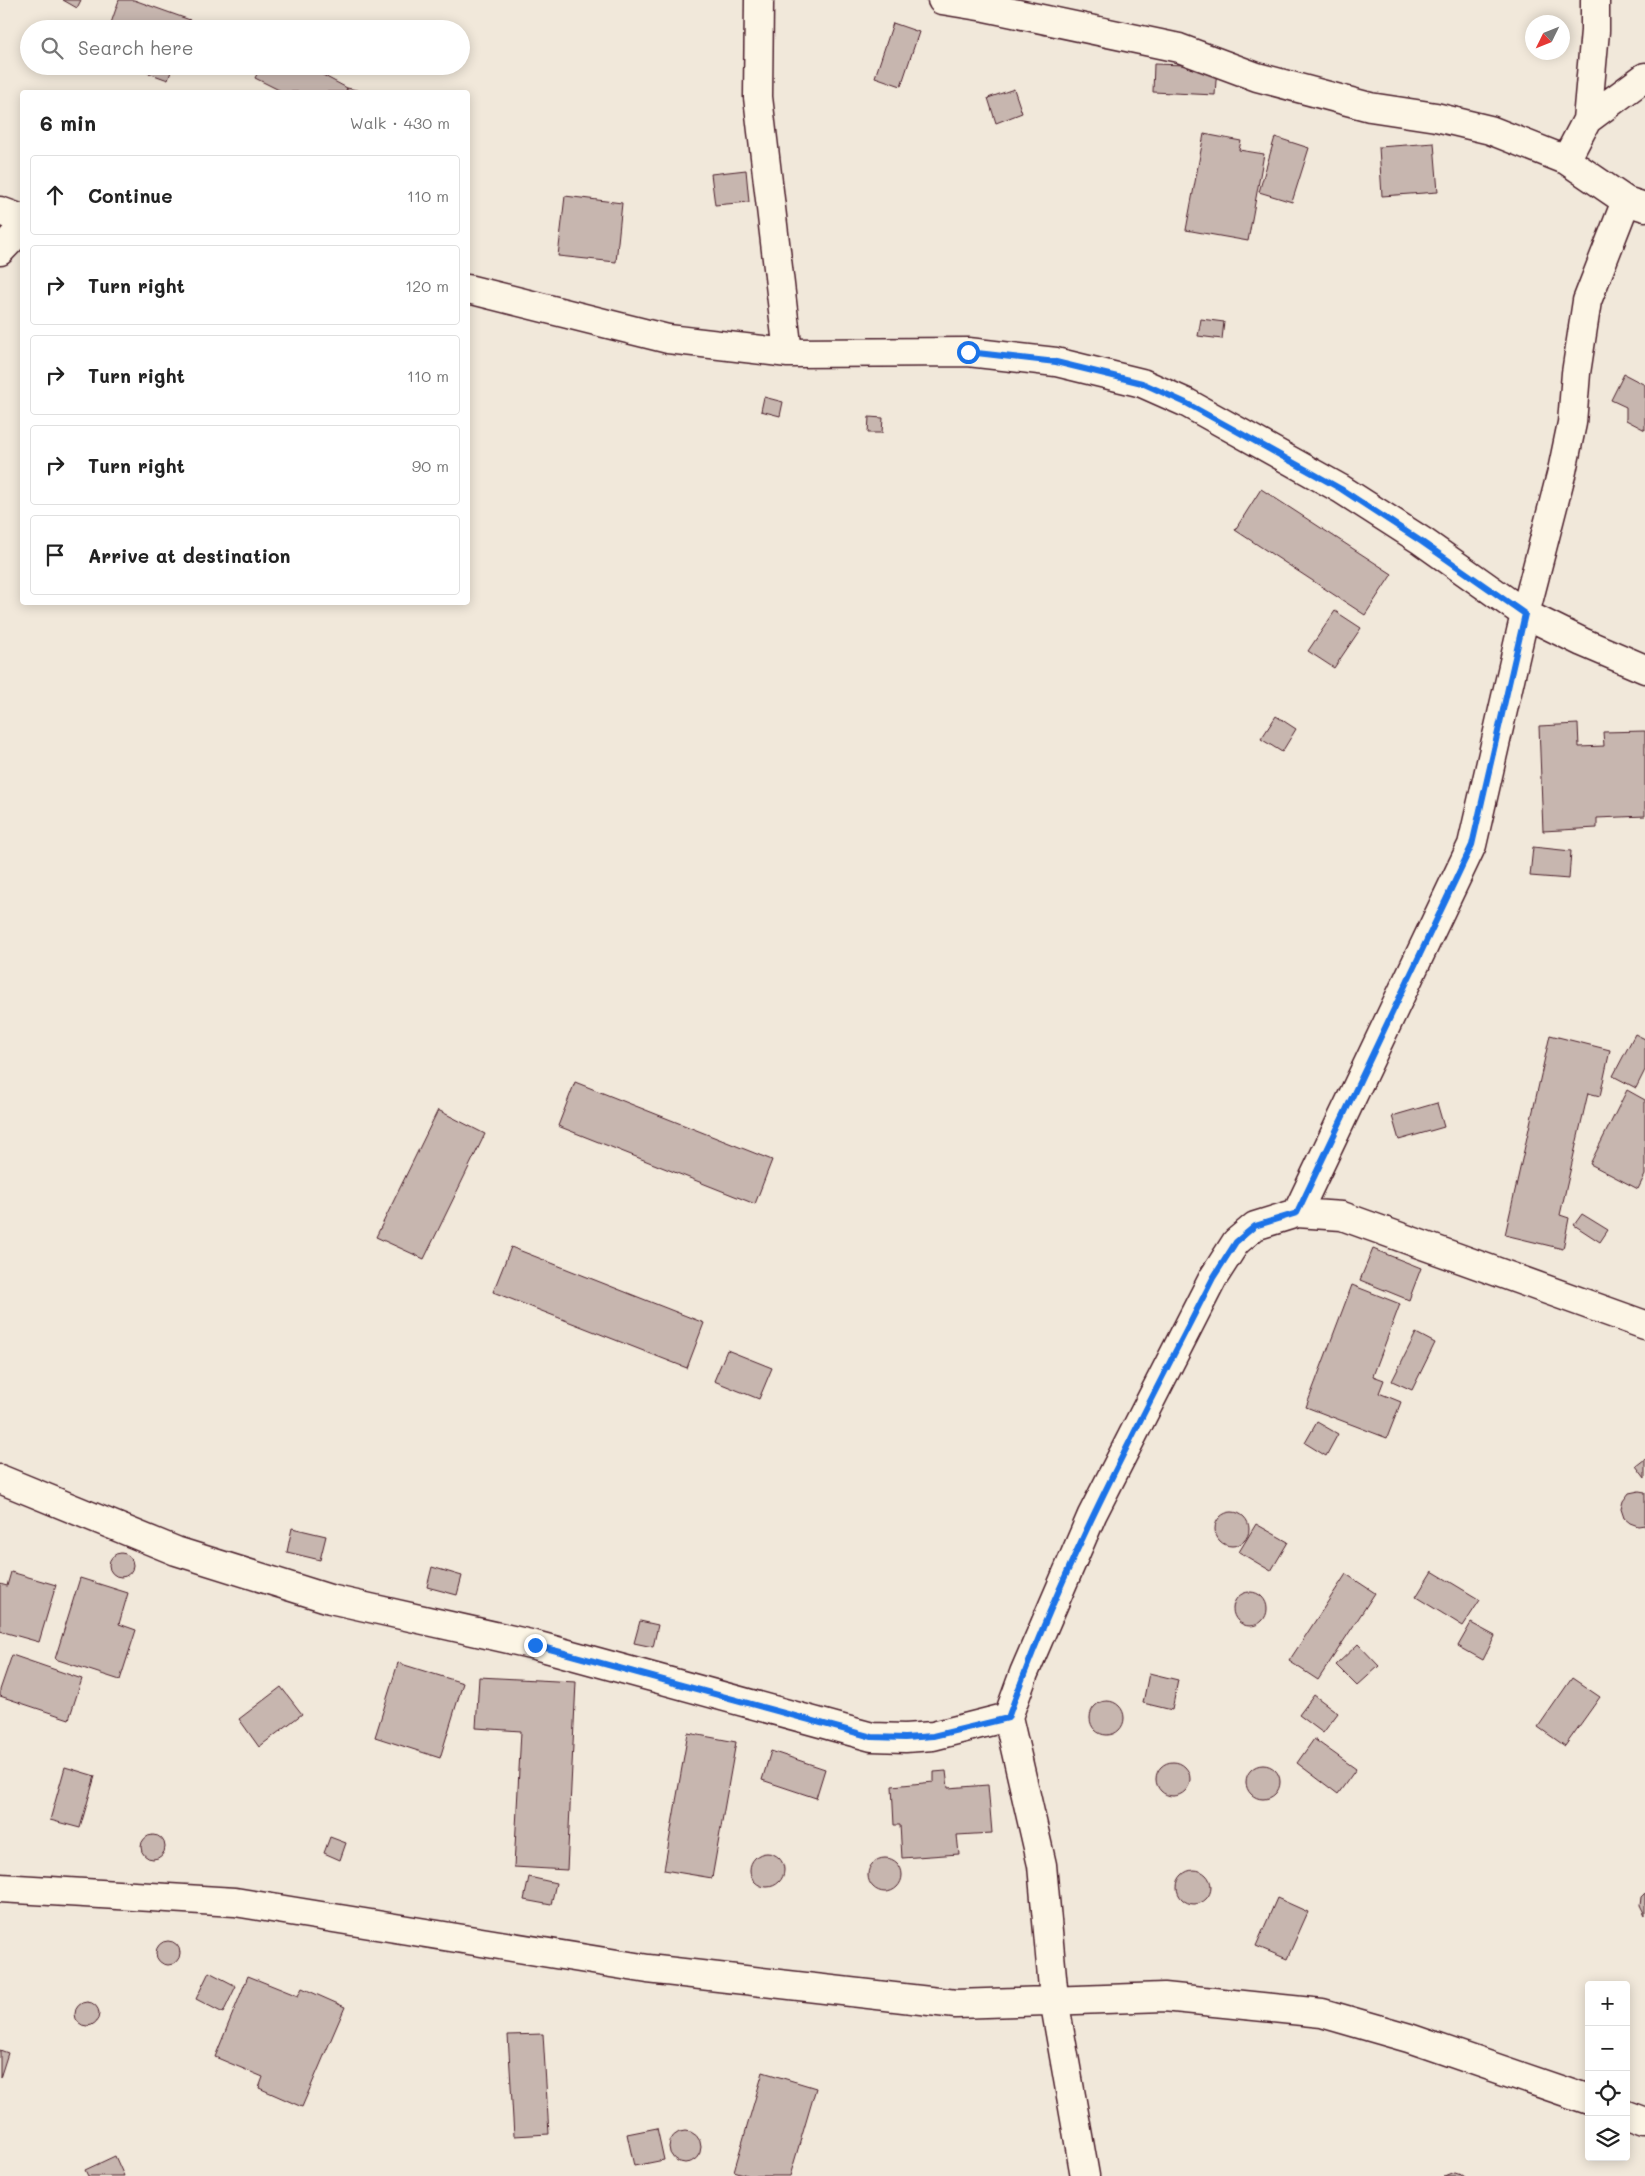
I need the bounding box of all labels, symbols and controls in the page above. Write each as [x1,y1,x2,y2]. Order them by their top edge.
north arrow [1525,15,1570,60]
search box [20,20,470,75]
icon: search [38,34,66,62]
text: Search here [78,35,194,60]
text: 6 min [40,109,96,136]
text: Walk · 430 m [350,112,450,133]
icon: ahead [41,181,69,209]
text: Continue [88,183,173,208]
text: 110 m [407,185,449,206]
icon: right [41,271,69,299]
text: Turn right [88,273,185,298]
text: 120 m [405,275,449,296]
route start [957,341,980,364]
icon: right [41,361,69,389]
text: Turn right [88,363,185,388]
text: 110 m [407,365,449,386]
icon: right [41,451,69,479]
text: Turn right [88,453,185,478]
text: 90 m [412,455,449,476]
icon: arrive [41,541,69,569]
text: Arrive at destination [88,543,291,568]
route end [524,1634,547,1657]
map controls [1585,1981,1630,2161]
button: + [1585,1981,1630,2026]
button: − [1585,2026,1630,2071]
button: locate [1585,2071,1630,2116]
button: layers [1585,2116,1630,2161]

